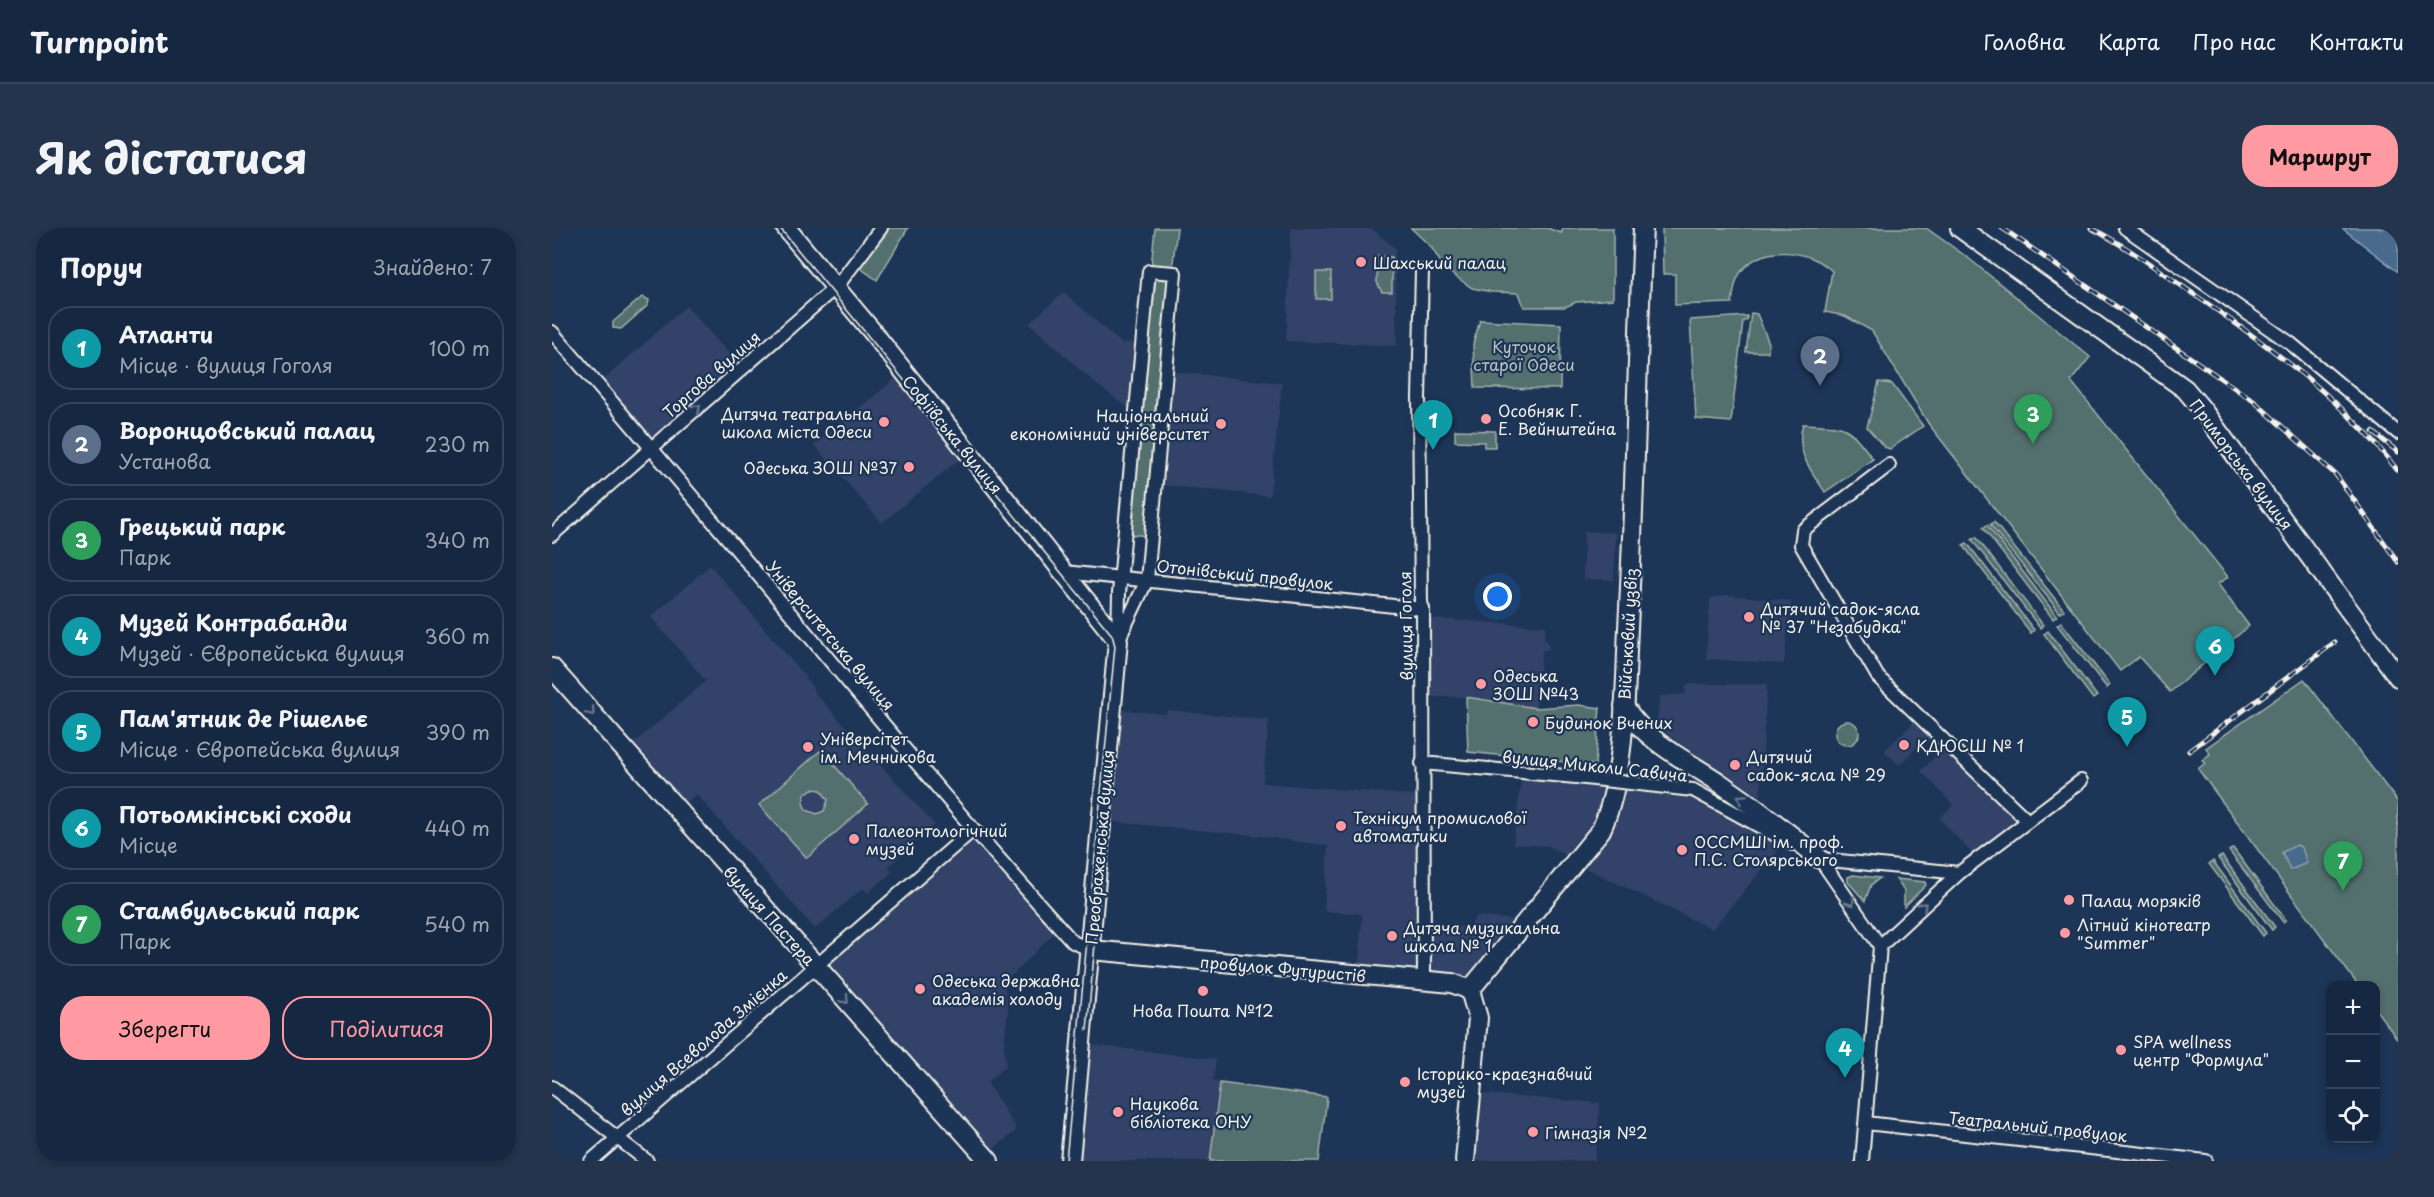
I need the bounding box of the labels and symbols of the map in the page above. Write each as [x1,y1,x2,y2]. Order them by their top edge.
place label: Шахський палац [1373,250,1507,274]
marker: Шахський палац [1354,255,1368,269]
street label: Торгова вулиця [657,325,765,423]
park label: Куточок старої Одеси [1473,334,1575,376]
pin: 2 [1800,336,1840,386]
street label: Софіївська вулиця [897,369,1009,499]
street label: Приморська вулиця [2185,393,2299,535]
pin: 3 [2014,394,2052,444]
place label: Особняк Г. Е. Вейнштейна [1498,398,1616,440]
pin: 1 [1414,400,1452,450]
place label: Дитяча театральна школа міста Одеси [720,401,872,443]
place label: Національний економічний університет [1010,403,1209,445]
one-way arrow [690,404,701,415]
marker: Особняк Г. Е. Вейнштейна [1479,412,1493,426]
marker: Дитяча театральна школа міста Одеси [877,415,891,429]
marker: Національний економічний університет [1214,417,1228,431]
place label: Одеська ЗОШ №37 [744,455,897,479]
marker: Одеська ЗОШ №37 [902,460,916,474]
street label: Отонівський провулок [1155,553,1335,595]
street label: Університетська вулиця [761,555,901,715]
street label: Військовий узвіз [1612,567,1642,701]
street label: вулиця Гоголя [1392,571,1418,681]
your location [1483,582,1512,611]
place label: Дитячий садок-ясла № 37 "Незабудка" [1760,596,1920,638]
marker: Дитячий садок-ясла № 37 "Незабудка" [1742,610,1756,624]
pin: 6 [2196,626,2234,676]
place label: Одеська ЗОШ №43 [1493,663,1579,705]
marker: Одеська ЗОШ №43 [1474,677,1488,691]
pin: 5 [2108,698,2146,747]
one-way arrow [584,705,595,716]
place label: Будинок Вчених [1545,710,1672,734]
marker: Будинок Вчених [1526,715,1540,729]
place label: Універсітет ім. Мечникова [820,726,936,768]
place label: КДЮСШ № 1 [1916,733,2024,757]
marker: КДЮСШ № 1 [1897,738,1911,752]
marker: Універсітет ім. Мечникова [801,740,815,754]
street label: вулиця Миколи Савича [1501,743,1689,787]
place label: Дитячий садок-ясла № 29 [1746,744,1886,786]
street label: Преображенська вулиця [1079,749,1119,945]
marker: Дитячий садок-ясла № 29 [1728,758,1742,772]
one-way arrow [1737,794,1748,805]
place label: Технікум промислової автоматики [1353,805,1528,847]
place label: Палеонтологічний музей [866,818,1007,860]
marker: Технікум промислової автоматики [1334,819,1348,833]
place label: ОССМШІ ім. проф. П.С. Столярського [1694,829,1844,871]
marker: Палеонтологічний музей [847,832,861,846]
pin: 7 [2324,842,2362,891]
marker: ОССМШІ ім. проф. П.С. Столярського [1675,843,1689,857]
street label: вулиця Пастера [719,860,821,970]
place label: Палац моряків [2081,888,2201,912]
marker: Палац моряків [2062,893,2076,907]
one-way arrow [1844,896,1855,907]
one-way arrow [1916,903,1927,914]
place label: Літний кінотеатр "Summer" [2077,912,2211,954]
place label: Дитяча музикальна школа № 1 [1403,915,1560,957]
marker: Літний кінотеатр "Summer" [2058,926,2072,940]
marker: Дитяча музикальна школа № 1 [1385,929,1399,943]
street label: провулок Футуристів [1199,949,1367,987]
street label: вулиця Всеволода Змієнка [614,963,792,1121]
place label: Одеська державна академія холоду [932,968,1080,1010]
marker: Одеська державна академія холоду [913,982,927,996]
marker: Нова Пошта №12 [1196,984,1210,998]
one-way arrow [837,993,848,1004]
place label: Нова Пошта №12 [1132,998,1274,1022]
pin: 4 [1826,1028,1864,1078]
place label: SPA wellness центр "Формула" [2133,1029,2269,1071]
marker: SPA wellness центр "Формула" [2114,1043,2128,1057]
place label: Історико-краєзнавчий музей [1417,1061,1593,1103]
marker: Історико-краєзнавчий музей [1398,1075,1412,1089]
place label: Наукова бібліотека ОНУ [1130,1091,1252,1133]
marker: Наукова бібліотека ОНУ [1111,1105,1125,1119]
street label: Театральний провулок [1947,1105,2129,1147]
place label: Гімназія №2 [1545,1120,1648,1144]
marker: Гімназія №2 [1526,1125,1540,1139]

